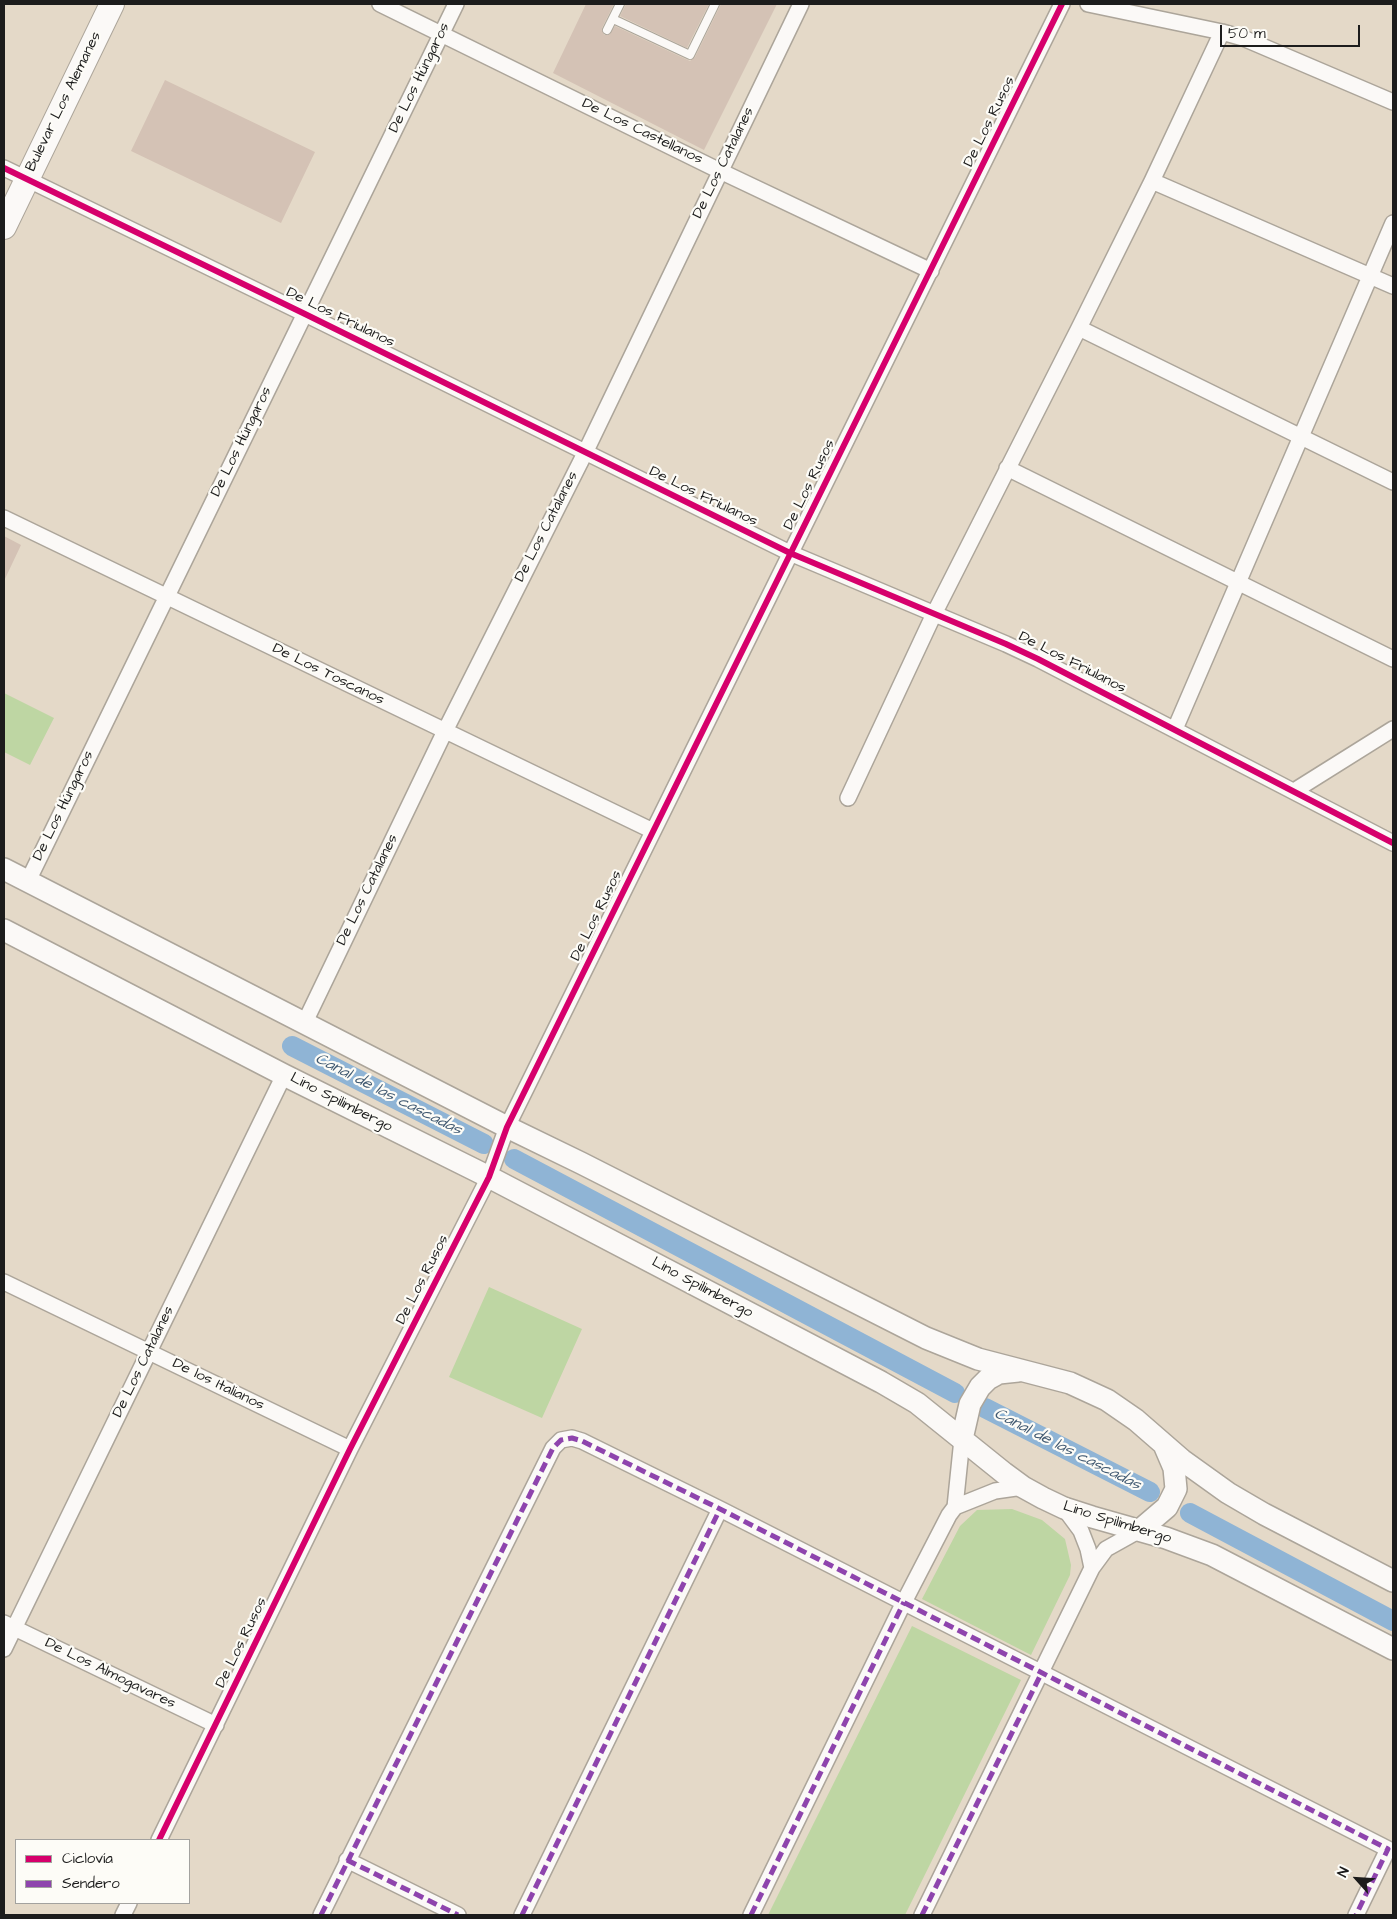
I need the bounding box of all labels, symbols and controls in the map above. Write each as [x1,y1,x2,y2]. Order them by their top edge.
scale bar [1222,15,1362,47]
street label: De Los Húngaros [386,20,454,136]
text: 50 m [1228,23,1266,44]
street label: Bulevar Los Alemanes [22,29,106,175]
street label: De Los Rusos [960,74,1020,170]
street label: De Los Castellanos [579,95,705,169]
street label: De Los Catalanes [689,105,759,221]
street label: De Los Friulanos [283,284,397,352]
street label: De Los Húngaros [208,384,276,500]
street label: De Los Rusos [780,437,840,533]
street label: De Los Friulanos [646,463,760,531]
street label: De Los Catalanes [511,469,583,585]
street label: De Los Friulanos [1015,628,1129,698]
street label: De Los Toscanos [269,640,387,710]
street label: De Los Húngaros [30,748,98,864]
street label: De Los Catalanes [333,832,403,948]
street label: De Los Rusos [567,868,627,964]
water label: Canal de las cascadas [312,1050,464,1140]
street label: Lino Spilimbergo [287,1070,395,1136]
street label: De Los Rusos [393,1232,453,1328]
street label: Lino Spilimbergo [648,1254,756,1322]
street label: De Los Catalanes [109,1304,179,1420]
street label: De los Italianos [169,1355,267,1415]
water label: Canal de las cascadas [991,1405,1143,1495]
street label: Lino Spilimbergo [1061,1498,1173,1548]
street label: De Los Rusos [212,1595,272,1691]
street label: De Los Almogavares [42,1635,178,1713]
legend [15,1839,190,1904]
text: Ciclovía [62,1848,113,1869]
north arrow [1332,1854,1382,1904]
text: N [1333,1864,1354,1881]
text: Sendero [62,1873,120,1894]

